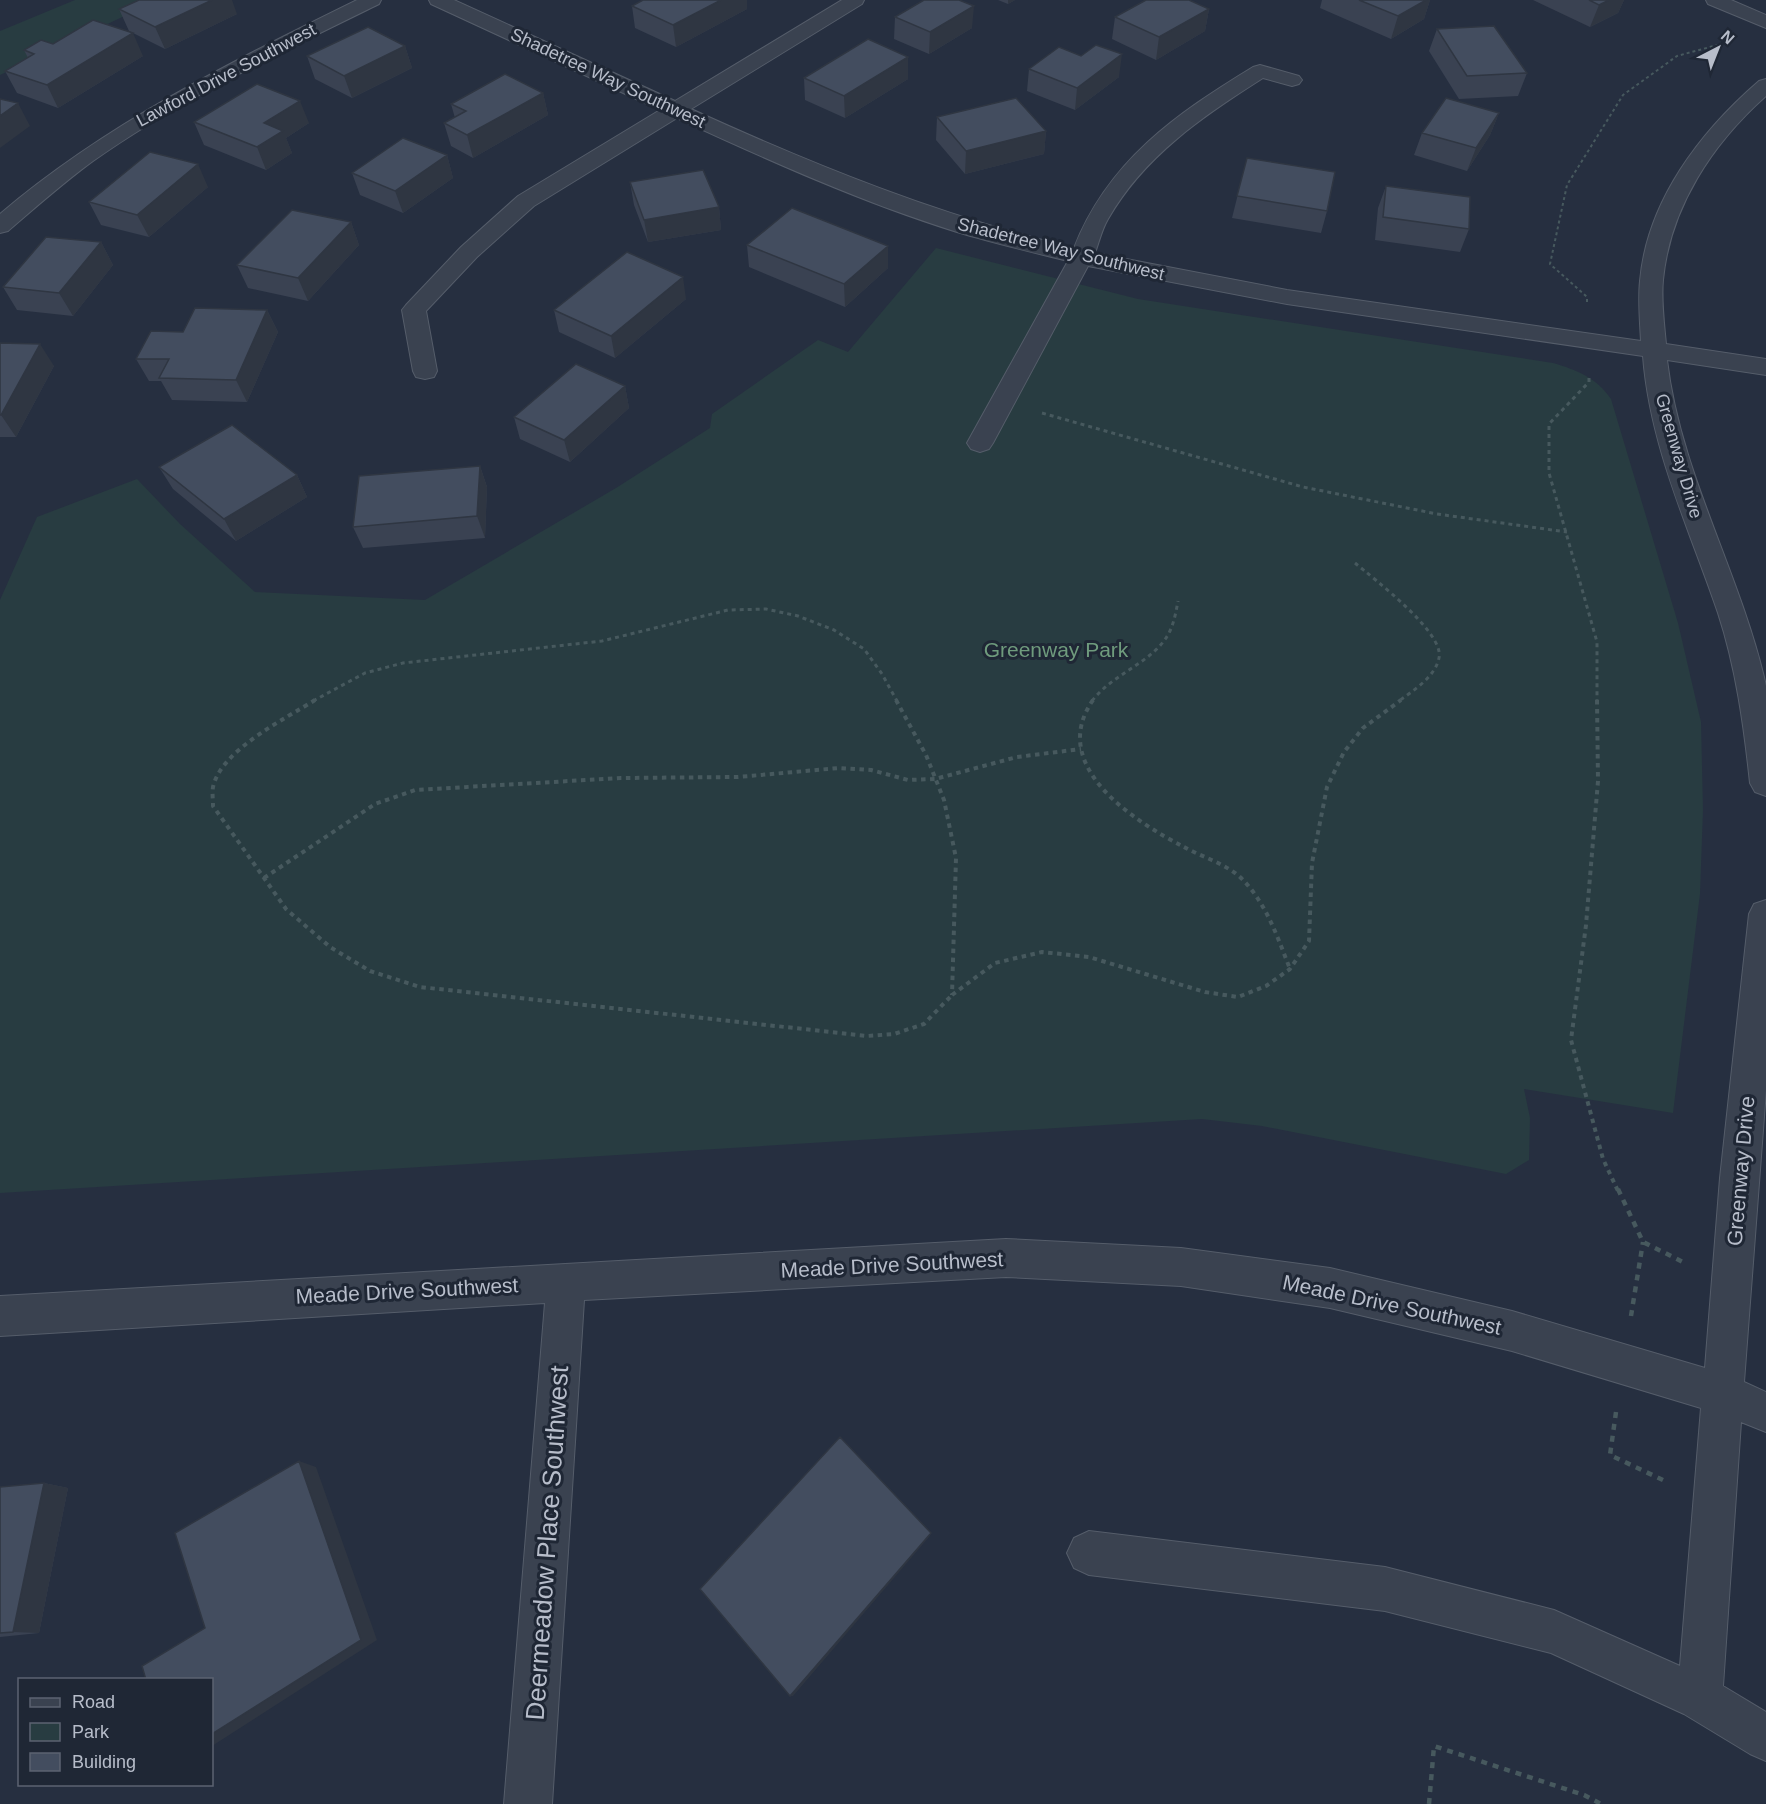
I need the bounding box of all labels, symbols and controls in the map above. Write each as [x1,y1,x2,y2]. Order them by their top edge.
north arrow [1688,18,1748,78]
street label: Lawford Drive Southwest [133,19,319,131]
street label: Shadetree Way Southwest [507,24,709,132]
text: N [1718,27,1738,47]
street label: Shadetree Way Southwest [956,214,1166,284]
street label: Greenway Drive [1652,391,1706,521]
park label: Greenway Park [984,638,1129,661]
street label: Greenway Drive [1722,1095,1759,1247]
street label: Meade Drive Southwest [780,1247,1004,1282]
street label: Meade Drive Southwest [1281,1270,1504,1339]
street label: Meade Drive Southwest [295,1273,519,1308]
street label: Deermeadow Place Southwest [520,1364,574,1721]
legend [18,1678,213,1786]
text: Road [72,1692,115,1712]
text: Park [72,1722,110,1742]
text: Building [72,1752,136,1772]

